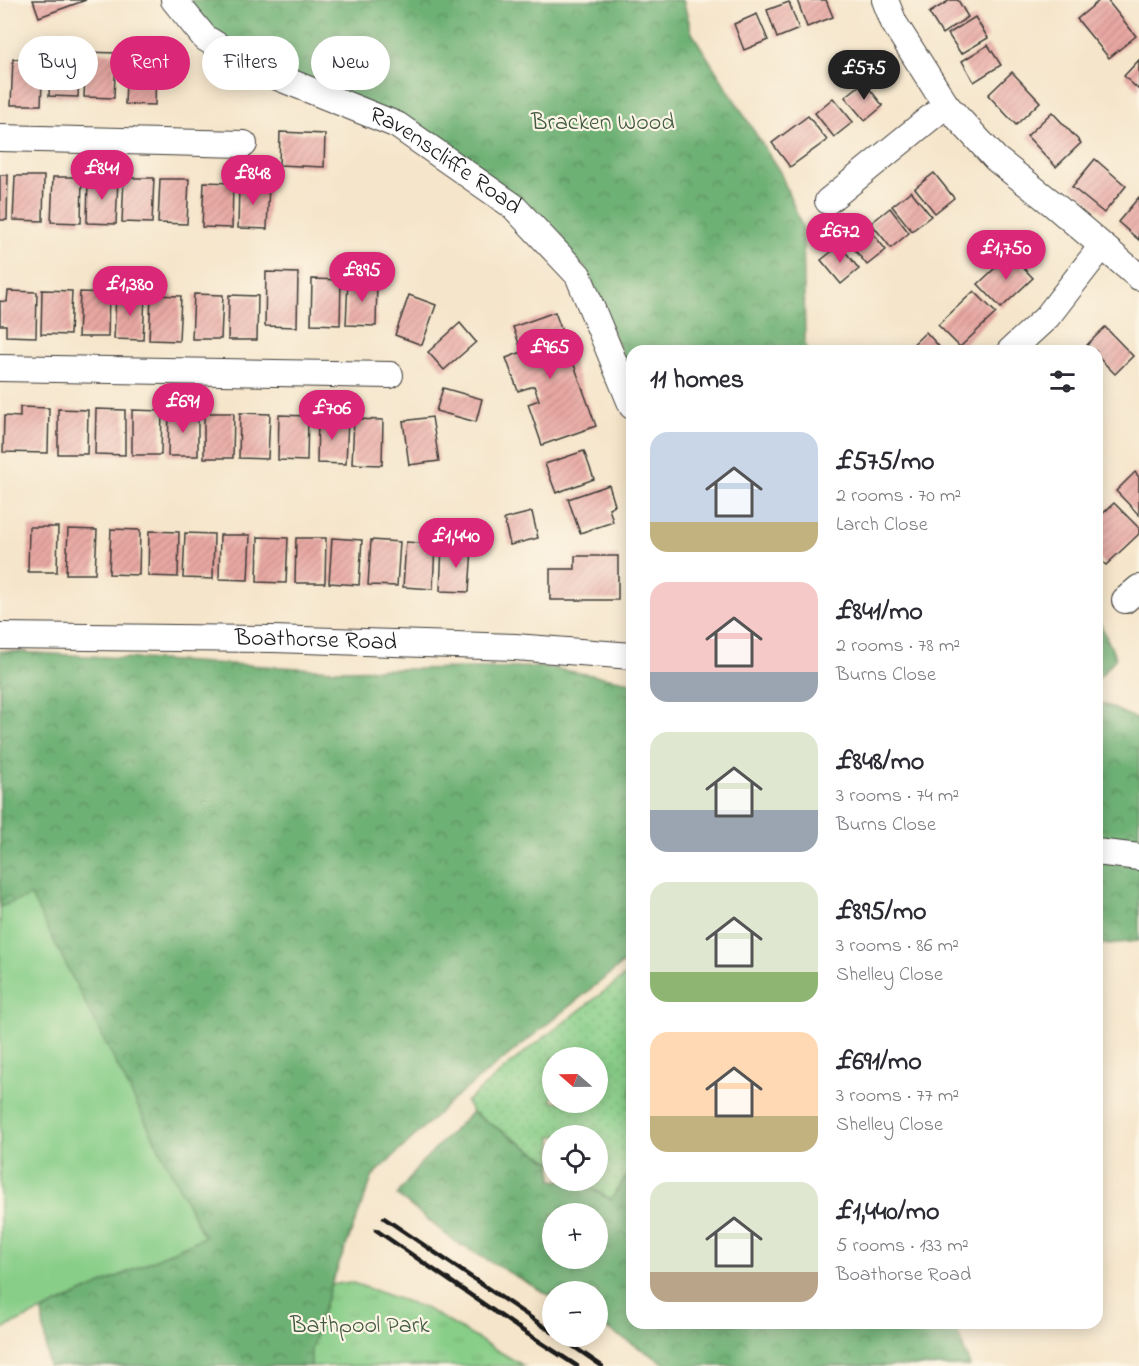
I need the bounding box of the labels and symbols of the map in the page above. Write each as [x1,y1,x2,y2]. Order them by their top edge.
pin: £575 [828,50,900,101]
street label: Ravenscliffe Road [364,98,529,224]
park label: Bracken Wood [530,106,675,141]
pin: £841 [66,150,138,201]
pin: £848 [217,155,289,206]
pin: £672 [804,213,876,264]
pin: £1,750 [957,230,1055,281]
pin: £895 [326,252,398,303]
pin: £1,380 [81,266,179,317]
pin: £965 [514,329,586,380]
pin: £691 [147,383,219,434]
pin: £706 [296,390,368,441]
pin: £1,440 [407,518,505,569]
street label: Boathorse Road [234,621,398,661]
north arrow [542,1047,608,1113]
park label: Bathpool Park [289,1309,430,1344]

